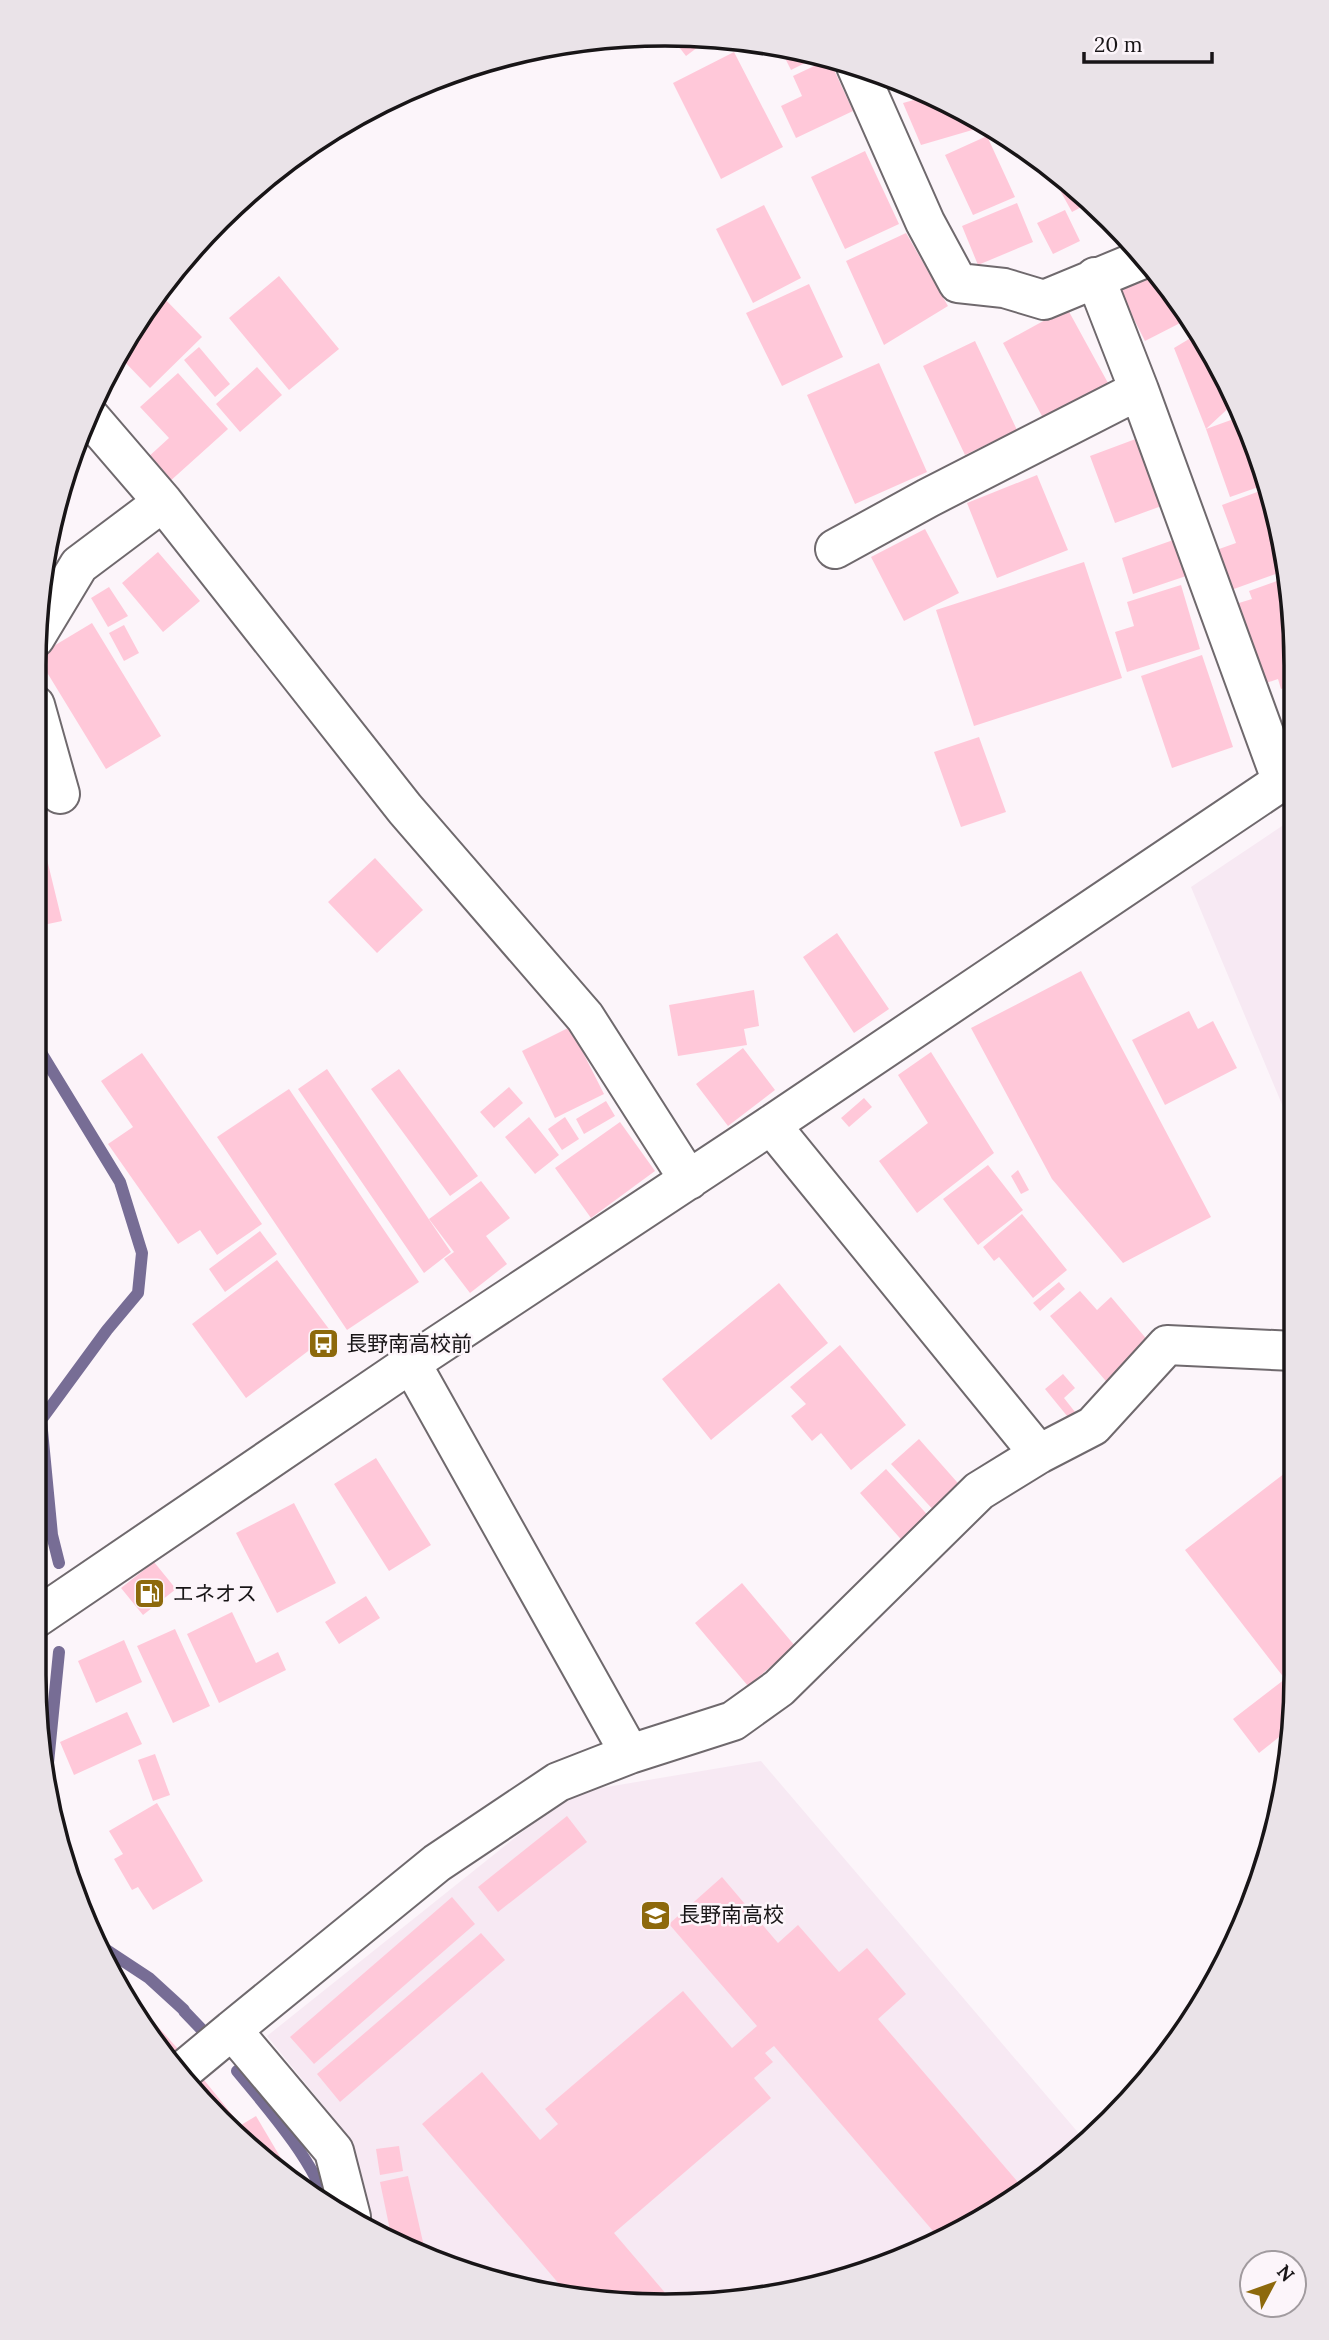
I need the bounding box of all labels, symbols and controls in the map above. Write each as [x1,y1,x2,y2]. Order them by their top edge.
scale bar [1084,21,1212,65]
text: 20 m [1094,31,1143,58]
bus stop icon: 長野南高校前 [306,1327,340,1361]
place label: 長野南高校前 [346,1330,472,1357]
fuel station icon: エネオス [133,1577,167,1611]
place label: エネオス [173,1580,257,1607]
school or university icon: 長野南高校 [639,1898,673,1932]
place label: 長野南高校 [679,1901,784,1928]
north arrow [1238,2249,1308,2319]
text: N [1272,2259,1300,2286]

